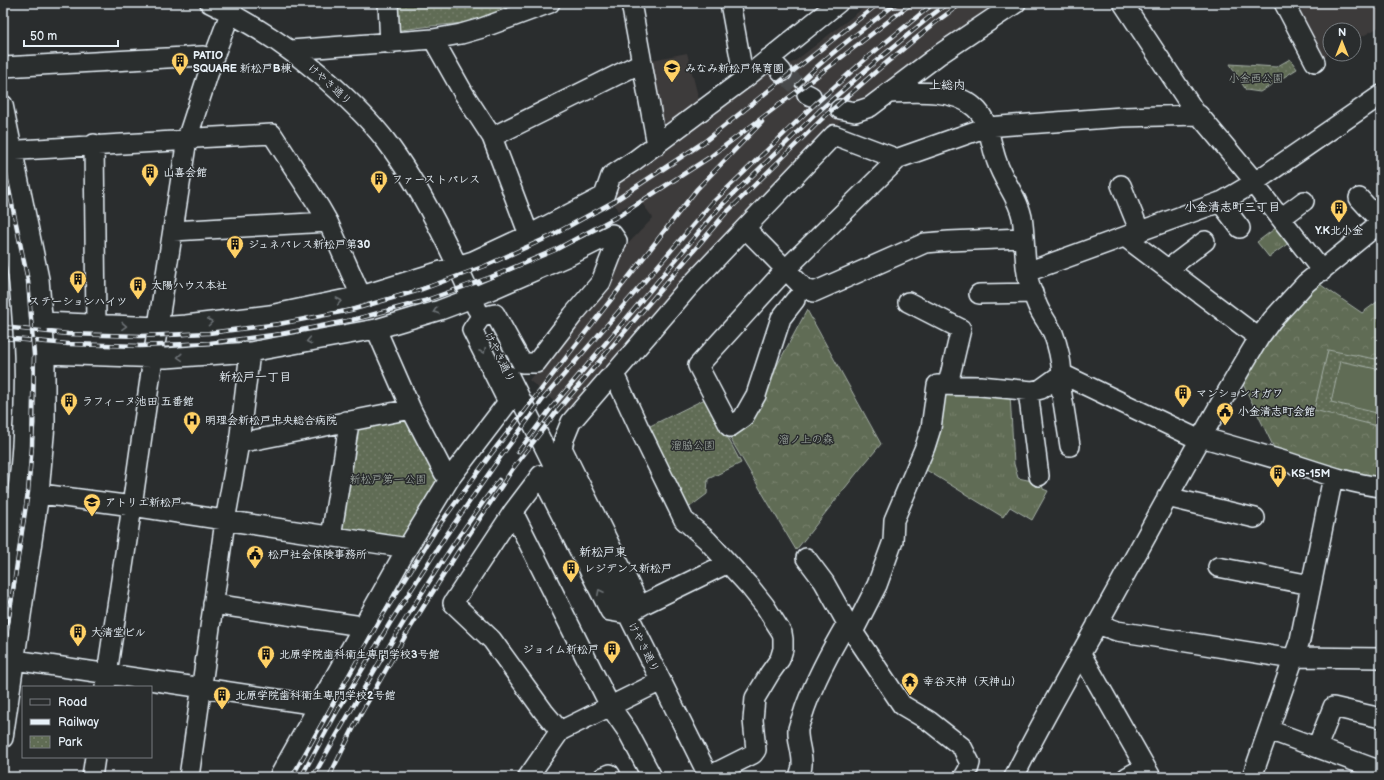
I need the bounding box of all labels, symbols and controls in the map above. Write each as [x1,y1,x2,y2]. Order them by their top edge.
scale bar [24,22,118,48]
north arrow [1322,22,1362,62]
text: N [1338,26,1346,39]
text: 50 m [30,29,57,44]
place label: PATIO SQUARE 新松戸B棟 [193,49,293,75]
building icon: PATIO SQUARE 新松戸B棟 [170,51,190,76]
school or university icon: みなみ新松戸保育園 [662,58,682,83]
street label: けやき通り [305,61,354,108]
place label: みなみ新松戸保育園 [685,62,784,75]
park label: 小金西公園 [1229,72,1284,85]
district label: 上総内 [929,78,965,93]
building icon: 山喜会館 [140,162,160,187]
place label: 山喜会館 [163,166,207,179]
building icon: ファーストパレス [369,169,389,194]
place label: ファーストパレス [392,173,480,186]
building icon: Y.K北小金 [1329,198,1349,223]
district label: 小金清志町三丁目 [1184,200,1280,215]
place label: Y.K北小金 [1315,224,1363,237]
building icon: ジュネパレス新松戸第30 [225,234,245,259]
place label: ジュネパレス新松戸第30 [248,238,371,251]
building icon: ステーションハイツ [68,269,88,294]
building icon: 太陽ハウス本社 [128,275,148,300]
place label: 太陽ハウス本社 [151,279,227,292]
place label: ステーションハイツ [29,295,127,308]
one-way arrow [335,297,342,306]
one-way arrow [432,306,439,315]
one-way arrow [207,318,213,327]
one-way arrow [121,321,127,330]
street label: けやき通り [482,330,517,385]
one-way arrow [306,337,312,345]
one-way arrow [478,346,486,354]
one-way arrow [177,352,183,361]
district label: 新松戸一丁目 [219,370,291,385]
building icon: マンションオガワ [1173,383,1193,408]
place label: マンションオガワ [1196,387,1283,400]
building icon: ラフィーヌ池田 五番館 [59,391,79,416]
place label: ラフィーヌ池田 五番館 [82,395,194,408]
public building icon: 小金清志町会館 [1215,401,1235,426]
place label: 小金清志町会館 [1238,405,1315,418]
hospital icon: 明理会新松戸中央総合病院 [182,410,202,435]
place label: 明理会新松戸中央総合病院 [205,414,337,427]
park label: 溜ノ上の森 [779,433,834,446]
park label: 溜脇公園 [671,439,715,452]
building icon: KS-15M [1268,463,1288,488]
place label: KS-15M [1291,467,1330,480]
park label: 新松戸第一公園 [350,473,427,486]
school or university icon: アトリエ新松戸 [82,492,102,517]
place label: アトリエ新松戸 [105,496,182,509]
public building icon: 松戸社会保険事務所 [245,544,265,569]
district label: 新松戸東 [579,545,627,560]
place label: 松戸社会保険事務所 [268,548,367,561]
building icon: レジデンス新松戸 [561,558,581,583]
place label: レジデンス新松戸 [584,562,672,575]
one-way arrow [597,588,605,596]
street label: けやき通り [625,620,662,675]
building icon: 大清堂ビル [68,622,88,647]
place label: 大清堂ビル [91,626,146,639]
building icon: ジョイム新松戸 [602,639,622,664]
place label: ジョイム新松戸 [522,643,599,656]
building icon: 北原学院歯科衛生専門学校3号館 [256,644,276,669]
place label: 北原学院歯科衛生専門学校3号館 [279,648,439,661]
temple icon: 幸谷天神（天神山） [900,671,920,696]
place label: 幸谷天神（天神山） [923,675,1022,688]
building icon: 北原学院歯科衛生専門学校2号館 [212,685,232,710]
legend [22,686,152,758]
place label: 北原学院歯科衛生専門学校2号館 [235,689,396,702]
text: Road [58,695,87,710]
text: Railway [58,715,100,730]
text: Park [58,735,82,750]

